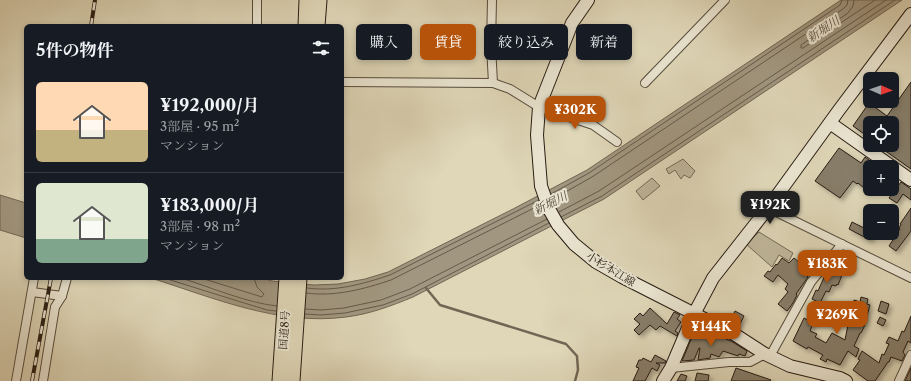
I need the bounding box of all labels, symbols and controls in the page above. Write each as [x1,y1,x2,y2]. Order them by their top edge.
water label: 新堀川 [804,12,844,45]
chip: 購入 [356,24,412,60]
chip: 賃貸 [420,24,476,60]
chip: 絞り込み [484,24,568,60]
chip: 新着 [576,24,632,60]
icon: filters [310,37,332,59]
text: 5件の物件 [36,40,113,60]
north arrow [863,72,899,108]
map controls [863,72,899,240]
text: ¥192,000/月 [160,95,260,115]
pin: ¥302K [547,96,603,130]
icon: home [68,98,116,146]
text: ¥302K [554,101,596,117]
button: locate [863,116,899,152]
text: 3部屋 · 95 m² [160,118,239,134]
text: マンション [160,137,224,153]
button: + [863,160,899,196]
water label: 新堀川 [531,187,571,218]
pin: ¥192K [742,191,798,225]
text: ¥183,000/月 [160,195,259,215]
text: ¥192K [750,196,790,212]
icon: home [68,199,116,247]
button: − [863,204,899,240]
text: 3部屋 · 98 m² [160,218,240,234]
text: マンション [160,237,224,253]
street label: 小杉本江線 [584,249,638,289]
pin: ¥183K [799,250,855,284]
text: ¥183K [807,255,847,271]
pin: ¥269K [809,301,865,335]
text: ¥269K [816,306,858,322]
street label: 国道8号 [276,310,292,350]
pin: ¥144K [683,313,739,347]
text: ¥144K [691,318,731,334]

